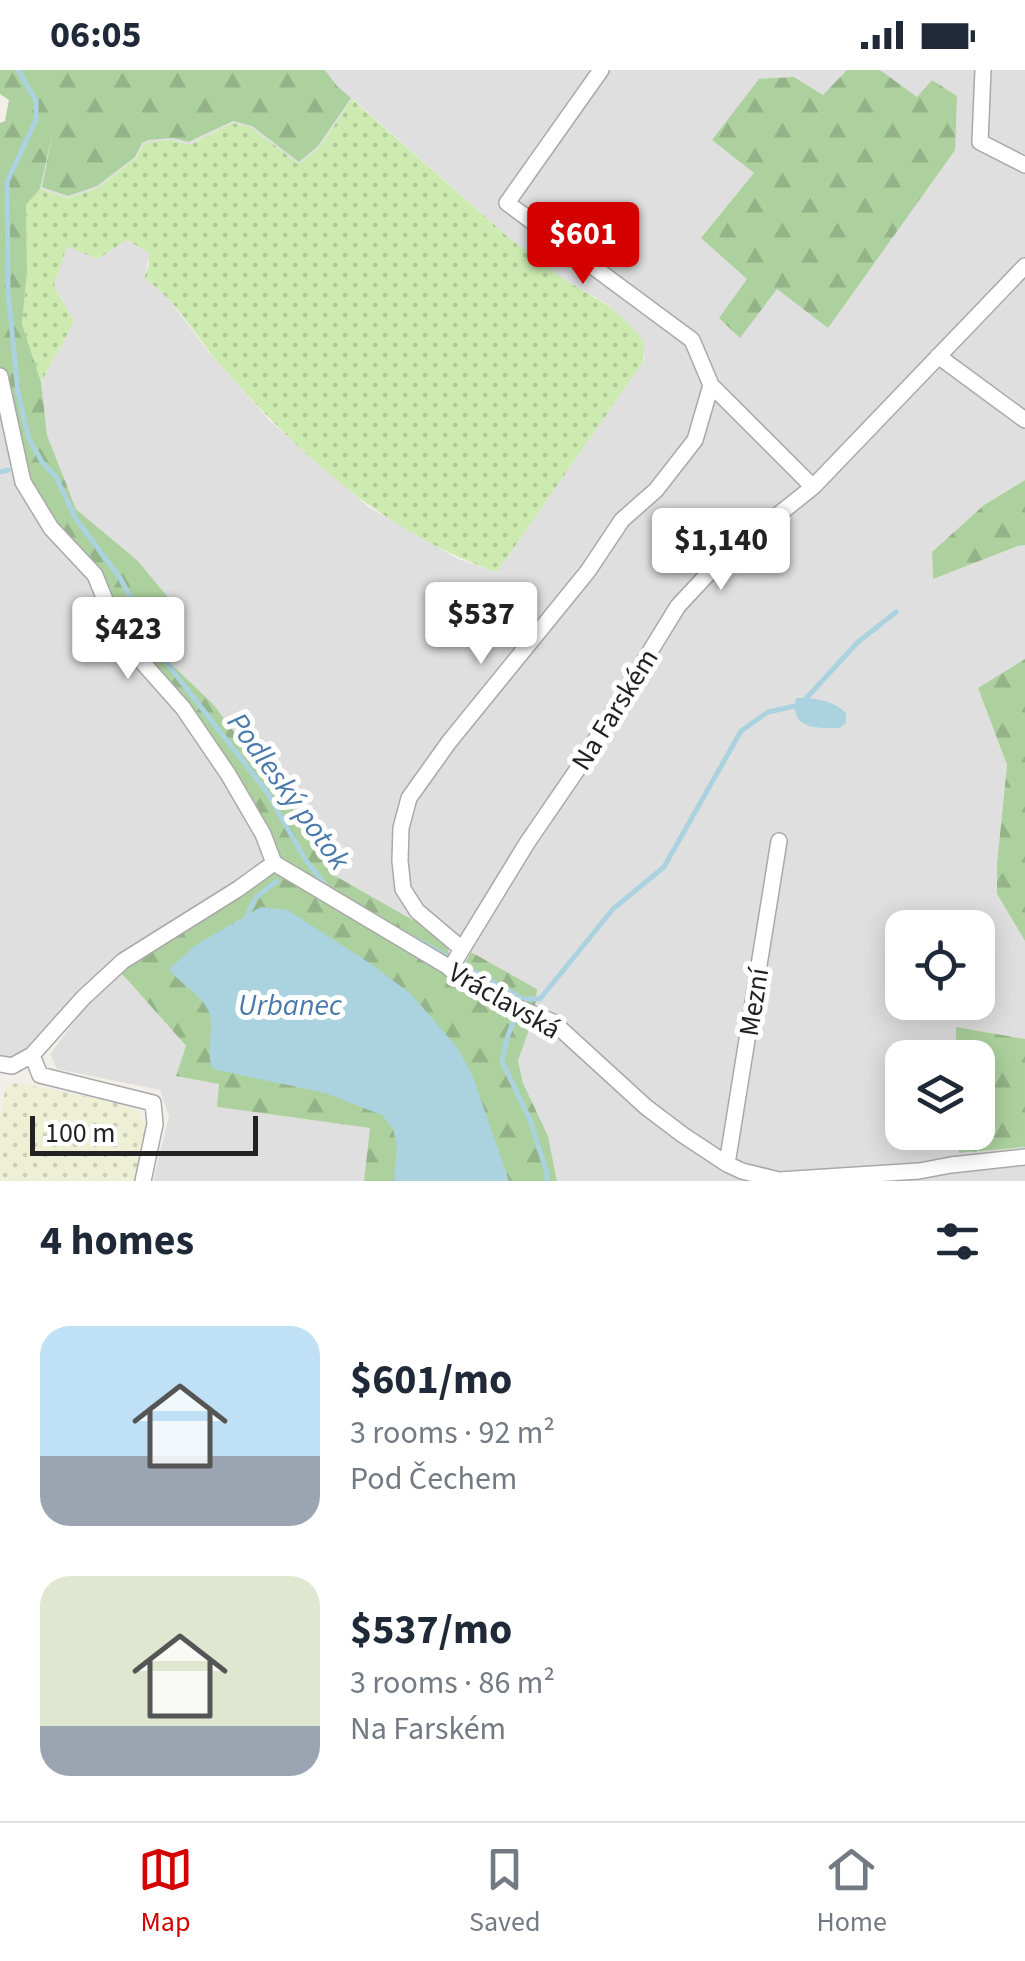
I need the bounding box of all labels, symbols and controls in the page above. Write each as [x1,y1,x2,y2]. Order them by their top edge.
text: 06:05 [50,8,142,62]
pin: $601 [524,202,642,287]
text: $601 [549,211,617,257]
pin: $1,140 [640,508,802,593]
text: $1,140 [674,517,768,563]
pin: $537 [422,582,540,667]
text: $537 [447,591,515,637]
pin: $423 [69,597,187,682]
text: $423 [94,606,162,652]
street label: Na Farském [562,641,668,778]
water label: Podleský potok [217,704,361,880]
map controls [885,910,995,1150]
button: locate [885,910,995,1020]
street label: Vráclavská [441,953,568,1049]
street label: Mezní [729,964,779,1039]
water label: Urbanec [238,984,343,1027]
button: layers [885,1040,995,1150]
scale bar [30,1111,258,1156]
text: 100 m [45,1113,116,1153]
text: 4 homes [40,1211,194,1271]
icon: filters [930,1214,985,1269]
text: $601/mo [350,1350,512,1410]
icon: home [120,1366,240,1486]
text: 3 rooms · 92 m² [350,1410,555,1456]
text: Pod Čechem [350,1456,517,1502]
text: $537/mo [350,1600,512,1660]
icon: home [120,1616,240,1736]
text: 3 rooms · 86 m² [350,1660,555,1706]
text: Na Farském [350,1706,506,1752]
tab: Map [138,1842,193,1942]
tab: Saved [469,1842,540,1942]
tab: Home [816,1842,887,1942]

